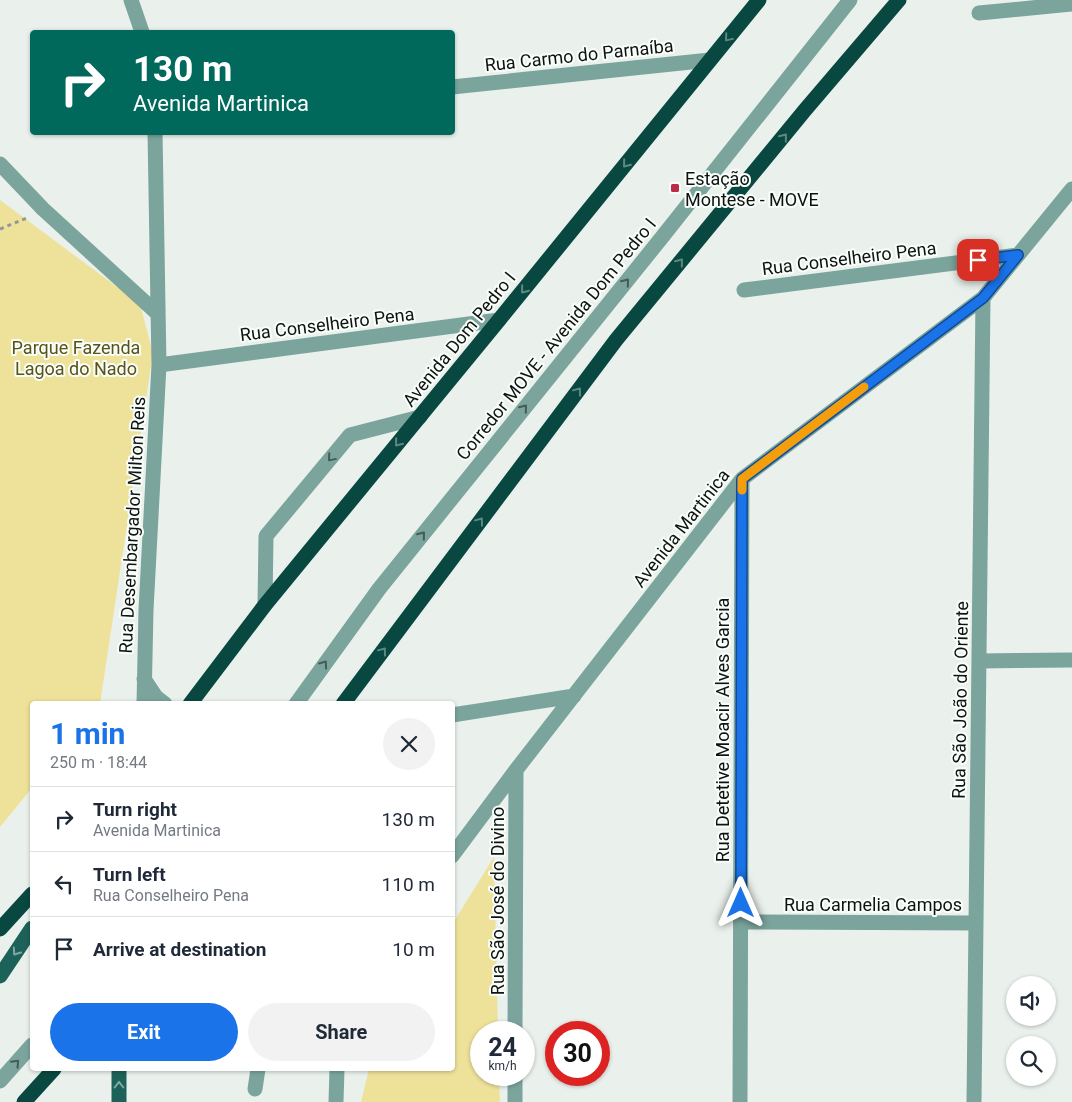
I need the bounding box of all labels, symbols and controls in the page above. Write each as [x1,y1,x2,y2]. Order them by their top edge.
one-way arrow [725,32,734,41]
street label: Rua Carmo do Parnaíba [484,35,674,75]
text: 130 m [133,49,232,90]
icon: right [50,50,115,115]
text: Avenida Martinica [133,91,309,116]
one-way arrow [778,133,787,142]
one-way arrow [623,158,631,167]
place label: Estação Montese - MOVE [685,168,819,210]
marker: Estação Montese - MOVE [669,182,681,194]
street label: Corredor MOVE - Avenida Dom Pedro I [452,214,660,464]
street label: Rua Conselheiro Pena [761,237,937,279]
pin [957,239,999,281]
icon: arrive [964,246,992,274]
one-way arrow [675,259,683,268]
street label: Avenida Dom Pedro I [398,268,520,410]
one-way arrow [621,279,629,288]
one-way arrow [521,284,529,293]
street label: Rua Conselheiro Pena [239,303,415,345]
park label: Parque Fazenda Lagoa do Nado [12,337,140,379]
one-way arrow [572,387,581,397]
street label: Rua Desembargador Milton Reis [115,396,149,654]
one-way arrow [519,405,528,414]
one-way arrow [396,437,404,446]
one-way arrow [328,452,337,461]
street label: Avenida Martinica [628,465,734,591]
one-way arrow [475,518,483,527]
one-way arrow [417,532,425,541]
street label: Rua Detetive Moacir Alves Garcia [712,598,733,862]
street label: Rua São João do Oriente [948,601,972,799]
one-way arrow [377,648,385,657]
one-way arrow [318,660,327,670]
text: 1 min [50,716,125,751]
button: close [383,718,435,770]
text: 250 m · 18:44 [50,753,147,772]
text: Turn right [93,798,177,821]
icon: right [50,805,78,833]
street label: Rua São José do Divino [487,807,508,995]
text: 130 m [382,808,435,831]
text: Avenida Martinica [93,821,221,840]
text: Turn left [93,863,166,886]
icon: left [50,870,78,898]
text: 110 m [382,873,435,896]
position arrow [714,876,766,928]
text: Rua Conselheiro Pena [93,886,249,905]
street label: Rua Carmelia Campos [784,894,962,915]
icon: arrive [50,935,78,963]
text: Arrive at destination [93,938,266,961]
text: 10 m [392,938,435,961]
one-way arrow [13,946,22,956]
map controls [1006,976,1056,1086]
button: sound [1006,976,1056,1026]
button: Exit [50,1003,238,1061]
button: Share [248,1003,435,1061]
speed limit sign: 30 [545,1021,610,1086]
text: 24 [488,1033,517,1062]
button: search [1006,1036,1056,1086]
text: km/h [488,1059,517,1073]
one-way arrow [10,1060,19,1069]
one-way arrow [114,1081,124,1089]

